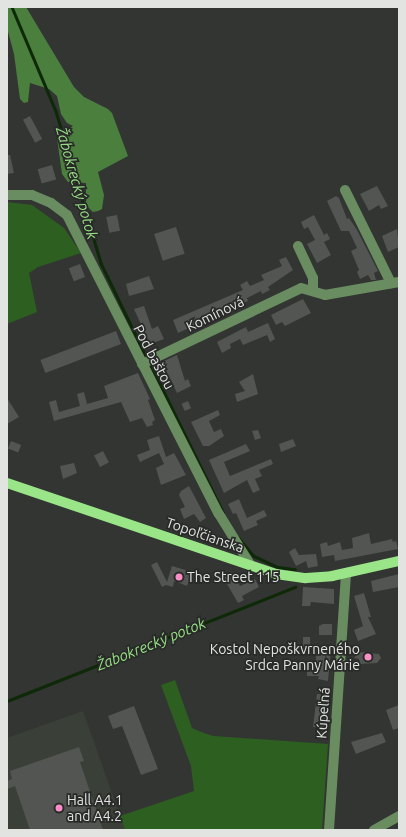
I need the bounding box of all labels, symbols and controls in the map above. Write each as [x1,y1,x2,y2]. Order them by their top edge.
water label: Žabokrecký potok [52,125,102,241]
street label: Komínová [183,293,247,335]
street label: Pod baštou [130,322,178,392]
street label: Topoľčianska [164,514,246,556]
place label: The Street 115 [187,569,280,585]
marker: The Street 115 [174,572,184,582]
water label: Žabokrecký potok [94,614,208,674]
place label: Kostol Nepoškvrneného Srdca Panny Márie [210,641,360,674]
marker: Kostol Nepoškvrneného Srdca Panny Márie [363,652,373,662]
street label: Kúpeľná [313,687,333,739]
place label: Hall A4.1 and A4.2 [67,792,123,824]
marker: Hall A4.1 and A4.2 [54,803,64,813]

